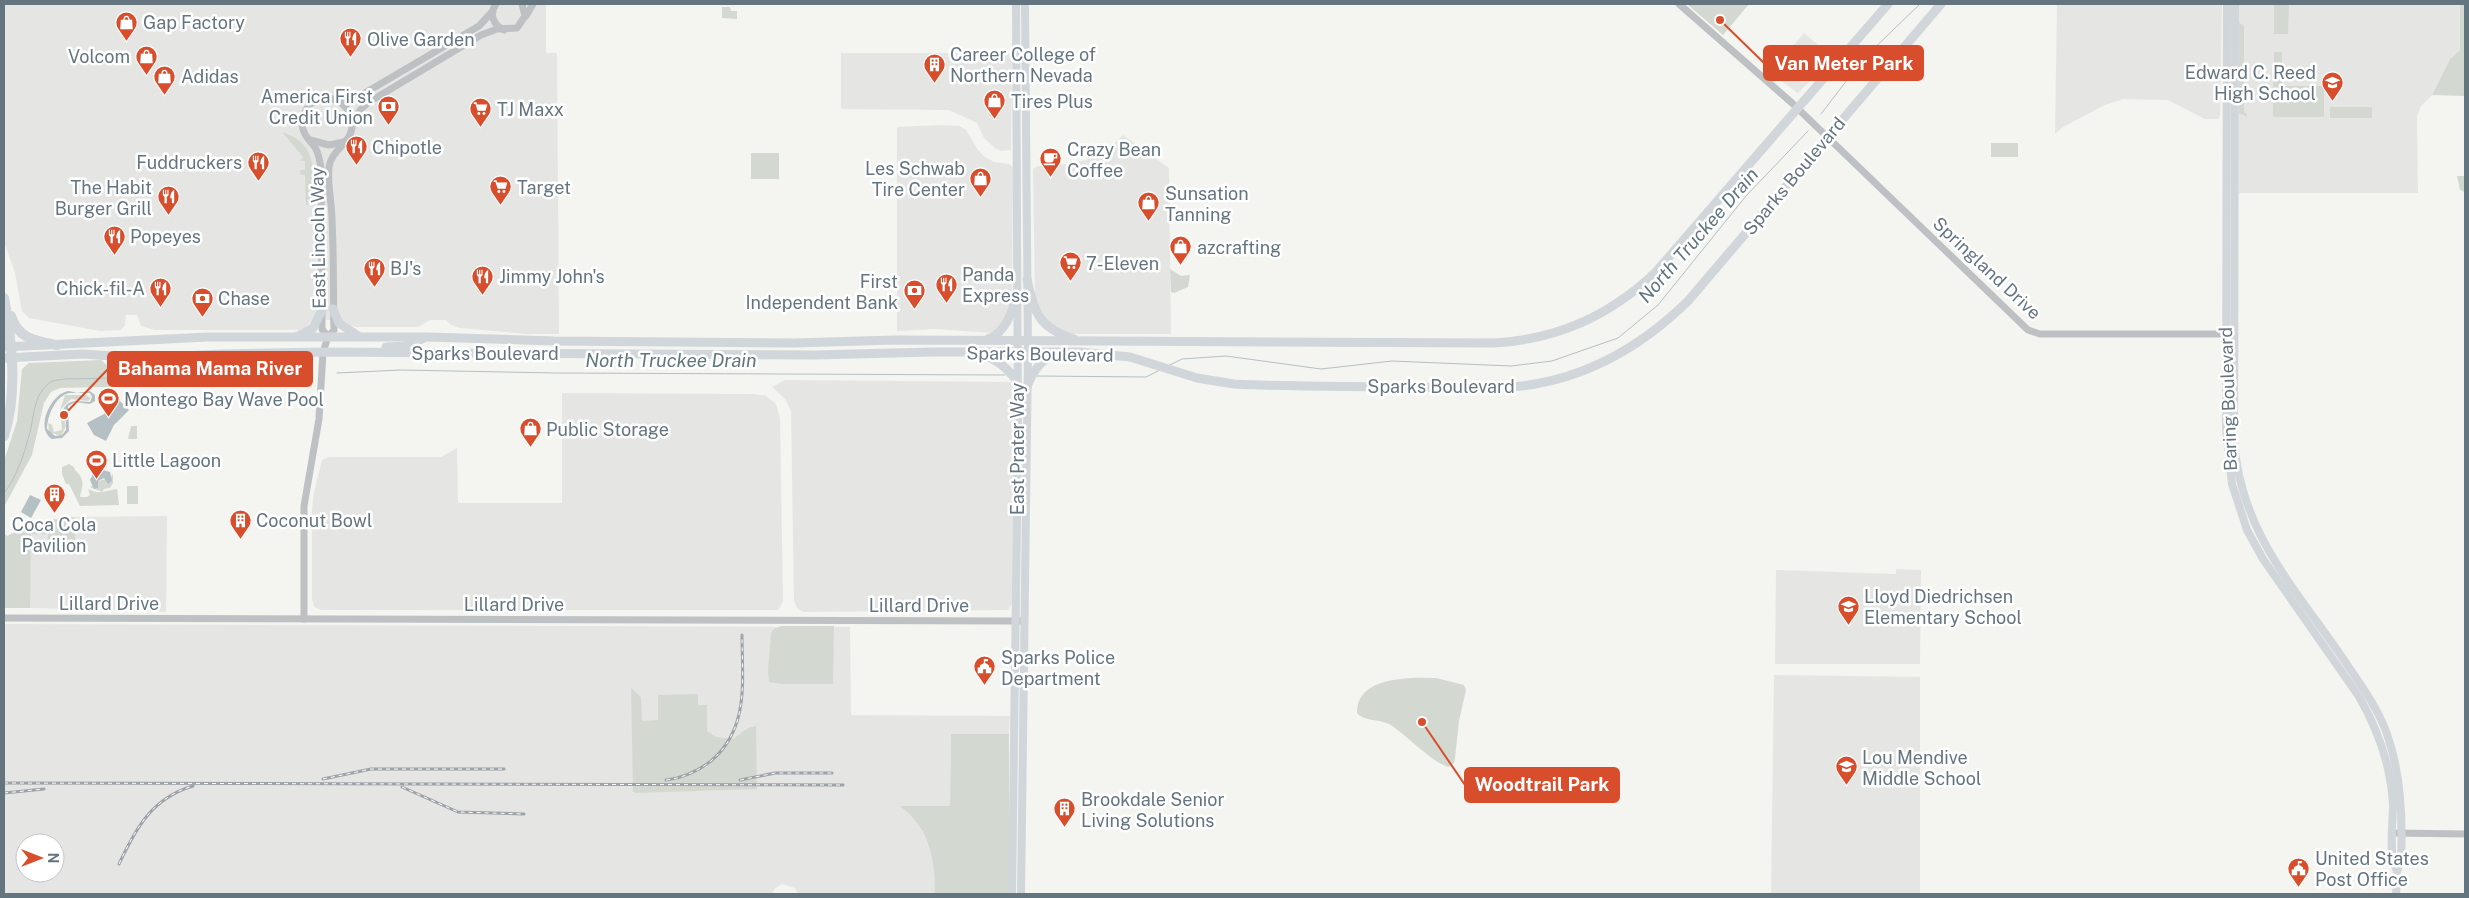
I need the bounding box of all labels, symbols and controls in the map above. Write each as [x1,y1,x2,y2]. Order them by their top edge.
shop icon: Gap Factory [115,10,139,41]
place label: Gap Factory [143,12,245,33]
restaurant icon: Olive Garden [339,27,363,58]
place label: Olive Garden [367,29,475,50]
shop icon: Volcom [134,44,158,75]
place label: Career College of Northern Nevada [950,44,1096,86]
place label: Volcom [68,46,130,67]
callout: Van Meter Park [1764,46,1923,80]
building icon: Career College of Northern Nevada [922,52,946,83]
text: Van Meter Park [1775,52,1913,74]
place label: Edward C. Reed High School [2185,62,2316,104]
shop icon: Adidas [153,64,177,95]
place label: Adidas [181,66,239,87]
school or university icon: Edward C. Reed High School [2320,70,2344,101]
place label: America First Credit Union [261,86,373,128]
shop icon: Tires Plus [983,89,1007,120]
place label: Tires Plus [1011,91,1093,112]
bank icon: America First Credit Union [377,94,401,125]
supermarket icon: TJ Maxx [469,97,493,128]
place label: TJ Maxx [497,99,564,120]
street label: Sparks Boulevard [1739,113,1849,239]
restaurant icon: Chipotle [344,135,368,166]
place label: Chipotle [372,137,442,158]
place label: Crazy Bean Coffee [1067,139,1161,181]
cafe icon: Crazy Bean Coffee [1039,147,1063,178]
restaurant icon: Fuddruckers [246,150,270,181]
place label: Fuddruckers [136,152,242,173]
place label: Les Schwab Tire Center [865,158,965,200]
water label: North Truckee Drain [1633,163,1763,307]
shop icon: Les Schwab Tire Center [969,166,993,197]
street label: East Lincoln Way [306,167,330,309]
supermarket icon: Target [489,175,513,206]
place label: The Habit Burger Grill [55,177,152,219]
place label: Target [517,177,571,198]
place label: Sunsation Tanning [1165,183,1249,225]
restaurant icon: The Habit Burger Grill [156,185,180,216]
shop icon: Sunsation Tanning [1137,191,1161,222]
street label: Springland Drive [1929,213,2045,323]
restaurant icon: Popeyes [102,224,126,255]
place label: Popeyes [130,226,201,247]
shop icon: azcrafting [1169,235,1193,266]
place label: azcrafting [1197,237,1281,258]
supermarket icon: 7-Eleven [1058,251,1082,282]
place label: 7-Eleven [1086,253,1159,274]
restaurant icon: BJ's [362,256,386,287]
place label: BJ's [390,258,421,279]
restaurant icon: Jimmy John's [471,264,495,295]
place label: Panda Express [962,264,1029,306]
place label: Jimmy John's [499,266,605,287]
place label: First Independent Bank [745,271,898,313]
restaurant icon: Panda Express [934,272,958,303]
restaurant icon: Chick-fil-A [149,276,173,307]
place label: Chick-fil-A [56,278,145,299]
bank icon: First Independent Bank [902,279,926,310]
bank icon: Chase [190,286,214,317]
place label: Chase [218,288,270,309]
street label: Baring Boulevard [2215,327,2241,471]
street label: Sparks Boulevard [966,342,1114,366]
street label: Sparks Boulevard [411,343,559,364]
water label: North Truckee Drain [585,349,757,371]
callout: Bahama Mama River [108,352,312,386]
text: Bahama Mama River [118,357,302,379]
street label: Sparks Boulevard [1367,376,1515,397]
street label: East Prater Way [1007,382,1028,515]
sports icon: Montego Bay Wave Pool [96,387,120,418]
place label: Montego Bay Wave Pool [124,389,324,410]
shop icon: Public Storage [518,417,542,448]
place label: Public Storage [546,419,669,440]
sports icon: Little Lagoon [84,448,108,479]
place label: Little Lagoon [112,450,221,471]
building icon: Coca Cola Pavilion [42,482,66,513]
building icon: Coconut Bowl [228,508,252,539]
place label: Coconut Bowl [256,510,372,531]
place label: Coca Cola Pavilion [12,514,96,556]
place label: Lloyd Diedrichsen Elementary School [1864,586,2022,628]
street label: Lillard Drive [59,593,159,614]
street label: Lillard Drive [464,594,564,615]
school or university icon: Lloyd Diedrichsen Elementary School [1836,594,1860,625]
street label: Lillard Drive [869,595,969,616]
place label: Sparks Police Department [1001,647,1115,689]
public building icon: Sparks Police Department [973,655,997,686]
place label: Lou Mendive Middle School [1862,747,1981,789]
school or university icon: Lou Mendive Middle School [1834,755,1858,786]
callout: Woodtrail Park [1465,768,1619,802]
text: Woodtrail Park [1475,773,1609,795]
place label: Brookdale Senior Living Solutions [1081,789,1224,831]
building icon: Brookdale Senior Living Solutions [1053,797,1077,828]
north arrow [15,833,65,883]
place label: United States Post Office [2315,848,2429,890]
text: N [45,853,61,863]
public building icon: United States Post Office [2287,856,2311,887]

